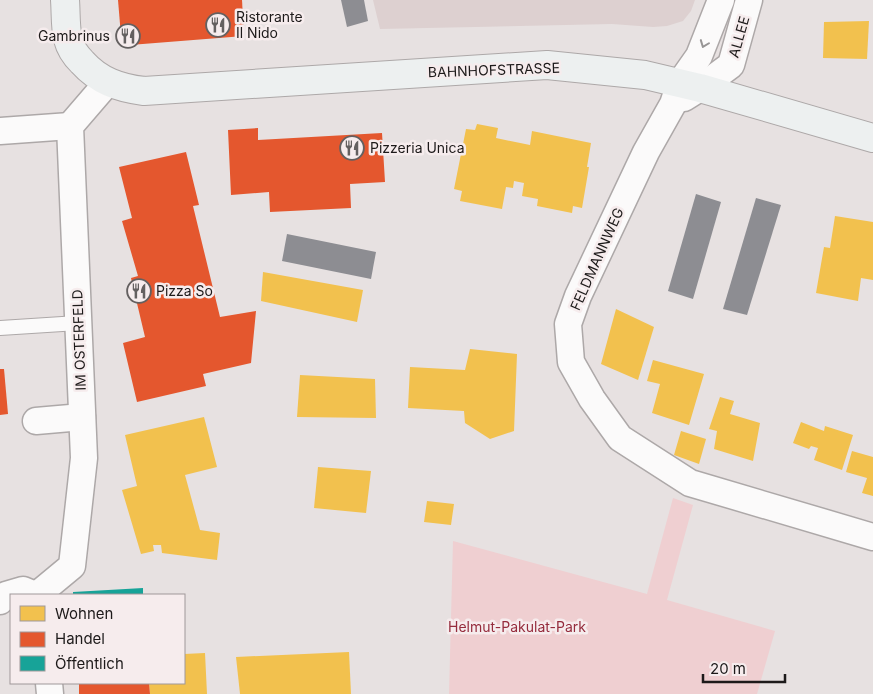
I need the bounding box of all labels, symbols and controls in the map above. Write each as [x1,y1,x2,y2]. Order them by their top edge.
place label: Ristorante Il Nido [236,8,303,41]
restaurant icon: Ristorante Il Nido [205,12,231,38]
street label: ALLEE [725,14,753,60]
restaurant icon: Gambrinus [115,23,141,49]
place label: Gambrinus [38,27,110,44]
one-way arrow [700,39,710,47]
street label: BAHNHOFSTRASSE [428,59,560,80]
restaurant icon: Pizzeria Unica [339,135,365,161]
place label: Pizzeria Unica [370,139,465,156]
street label: FELDMANNWEG [566,205,627,313]
restaurant icon: Pizza So [126,278,152,304]
place label: Pizza So [156,282,213,299]
street label: IM OSTERFELD [68,289,89,391]
legend [10,594,185,684]
text: Wohnen [55,604,113,623]
park label: Helmut-Pakulat-Park [448,618,586,635]
text: Handel [55,629,105,648]
scale bar [703,652,786,684]
text: Öffentlich [55,654,124,673]
text: 20 m [710,659,746,678]

